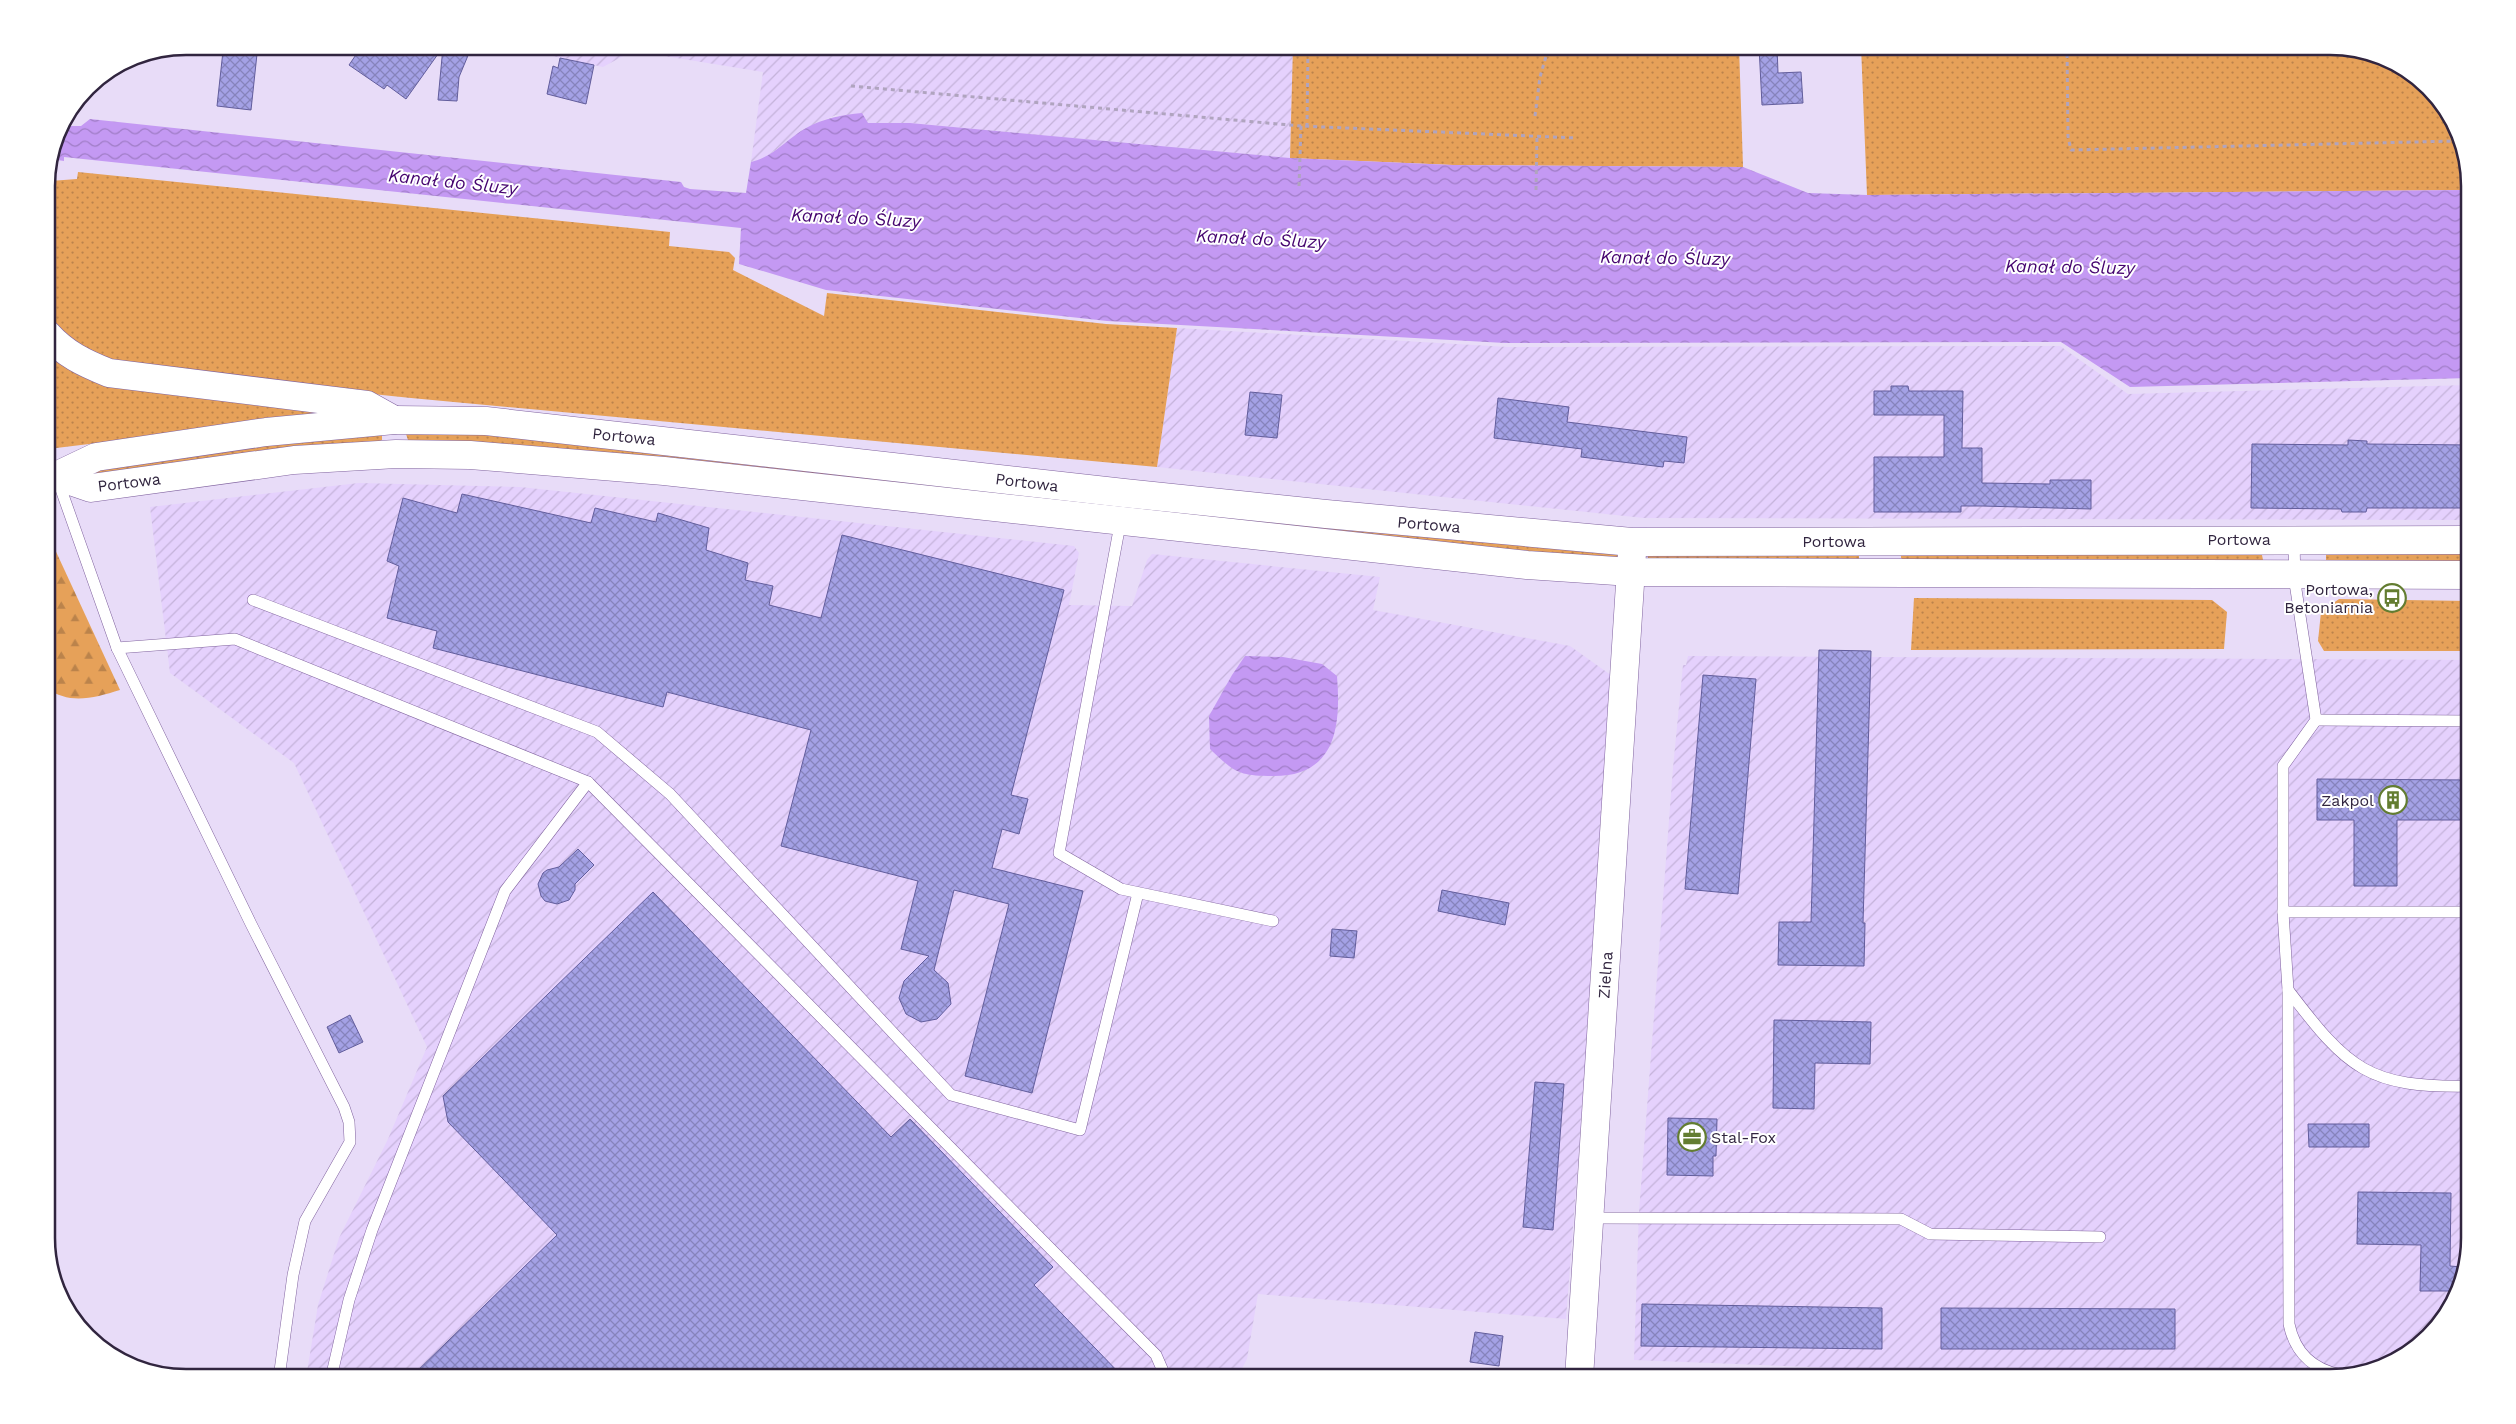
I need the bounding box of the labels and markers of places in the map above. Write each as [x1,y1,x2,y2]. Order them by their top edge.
place label: Portowa, Betoniarnia [2284,580,2373,617]
bus stop icon: Portowa, Betoniarnia [2377,583,2407,613]
building icon: Zakpol [2378,785,2408,815]
place label: Zakpol [2321,791,2374,810]
office icon: Stal-Fox [1677,1122,1707,1152]
place label: Stal-Fox [1711,1128,1776,1147]

